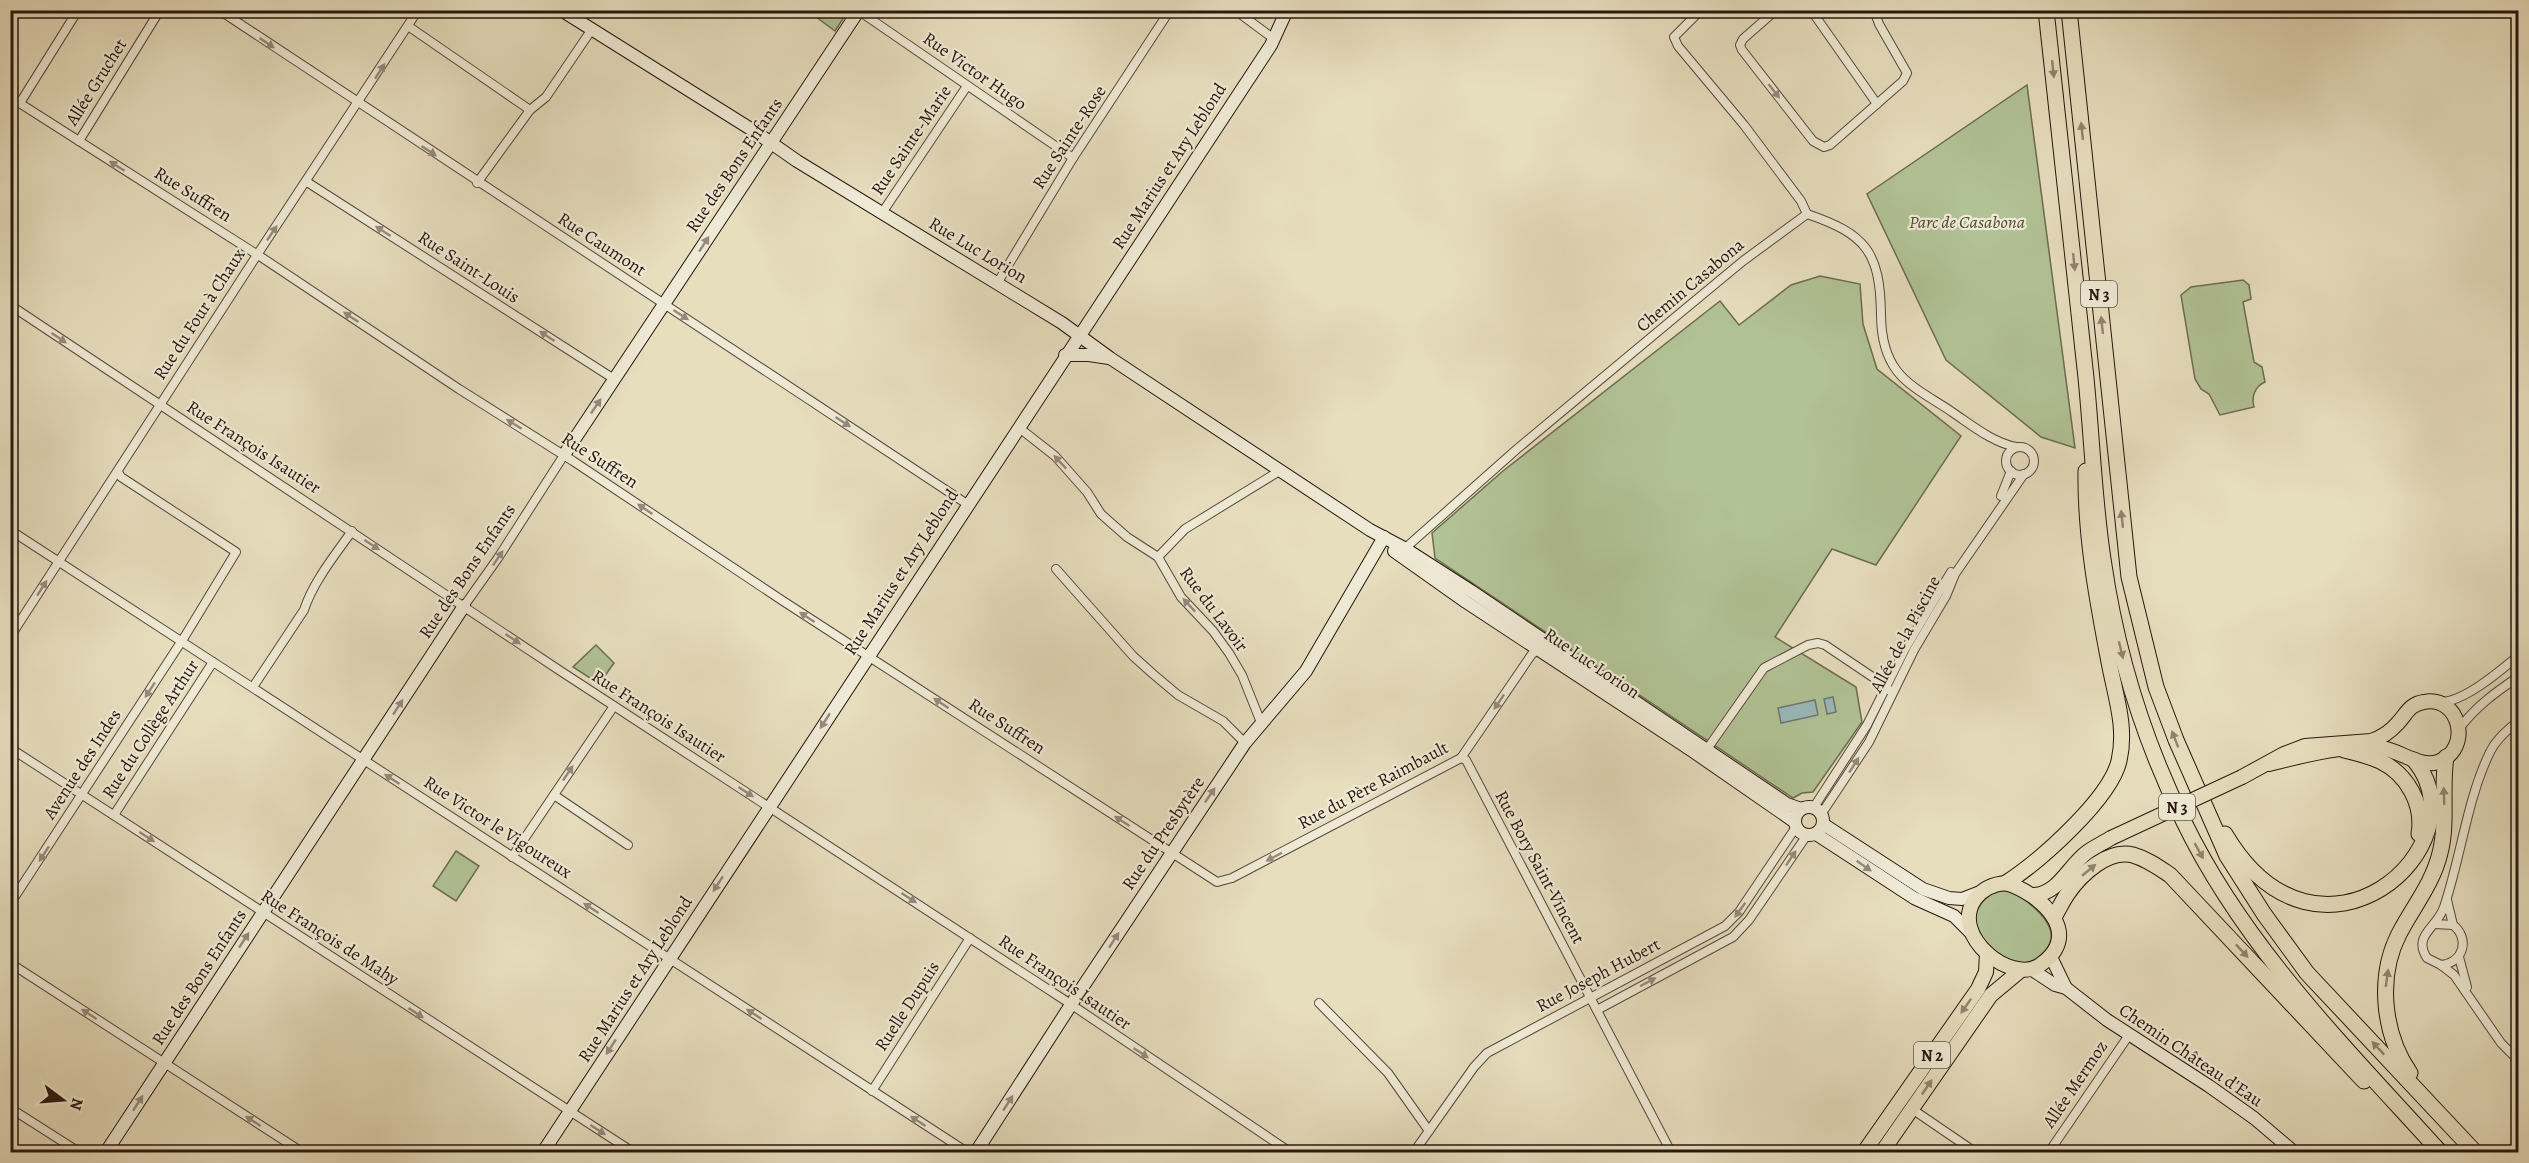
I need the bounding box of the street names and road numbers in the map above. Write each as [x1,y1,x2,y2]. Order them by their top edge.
street label: Rue Victor Hugo [918,26,1032,116]
street label: Allée Gruchet [59,34,132,131]
street label: Rue Marius et Ary Leblond [1106,78,1232,254]
street label: Rue Sainte-Marie [865,80,957,200]
street label: Rue Sainte-Rose [1026,80,1112,194]
street label: Rue des Bons Enfants [680,93,788,237]
street label: Rue Suffren [150,161,236,227]
street label: Rue Caumont [553,206,651,282]
street label: Rue Luc Lorion [924,211,1032,289]
street label: Rue Saint-Louis [414,225,524,309]
street label: Chemin Casabona [1631,232,1750,337]
street label: Rue du Four à Chaux [148,243,251,384]
road number: N 3 [2081,281,2117,307]
street label: Rue François Isautier [182,395,326,499]
street label: Rue Suffren [557,426,643,494]
street label: Rue Marius et Ary Leblond [838,484,964,660]
street label: Rue des Bons Enfants [413,499,521,643]
street label: Rue du Lavoir [1174,562,1254,656]
street label: Allée de la Piscine [1864,571,1946,697]
street label: Rue Luc Lorion [1539,622,1645,704]
street label: Rue du Collège Arthur [96,655,204,803]
street label: Rue François Isautier [587,664,731,768]
street label: Rue Suffren [964,692,1050,760]
street label: Avenue des Indes [37,704,127,825]
street label: Rue du Père Raimbault [1294,735,1452,835]
street label: Rue Victor le Vigoureux [419,770,577,884]
street label: Rue du Presbytère [1116,771,1210,895]
street label: Rue Bory Saint-Vincent [1489,786,1591,948]
road number: N 3 [2159,794,2195,820]
street label: Rue François de Mahy [256,883,404,991]
street label: Rue Marius et Ary Leblond [572,891,698,1067]
street label: Rue des Bons Enfants [146,904,252,1050]
street label: Rue François Isautier [994,929,1136,1035]
street label: Rue Joseph Hubert [1532,932,1664,1018]
street label: Ruelle Dupuis [869,956,945,1056]
street label: Chemin Château d'Eau [2114,998,2268,1112]
street label: Allée Mermoz [2036,1036,2113,1133]
road number: N 2 [1914,1042,1950,1068]

